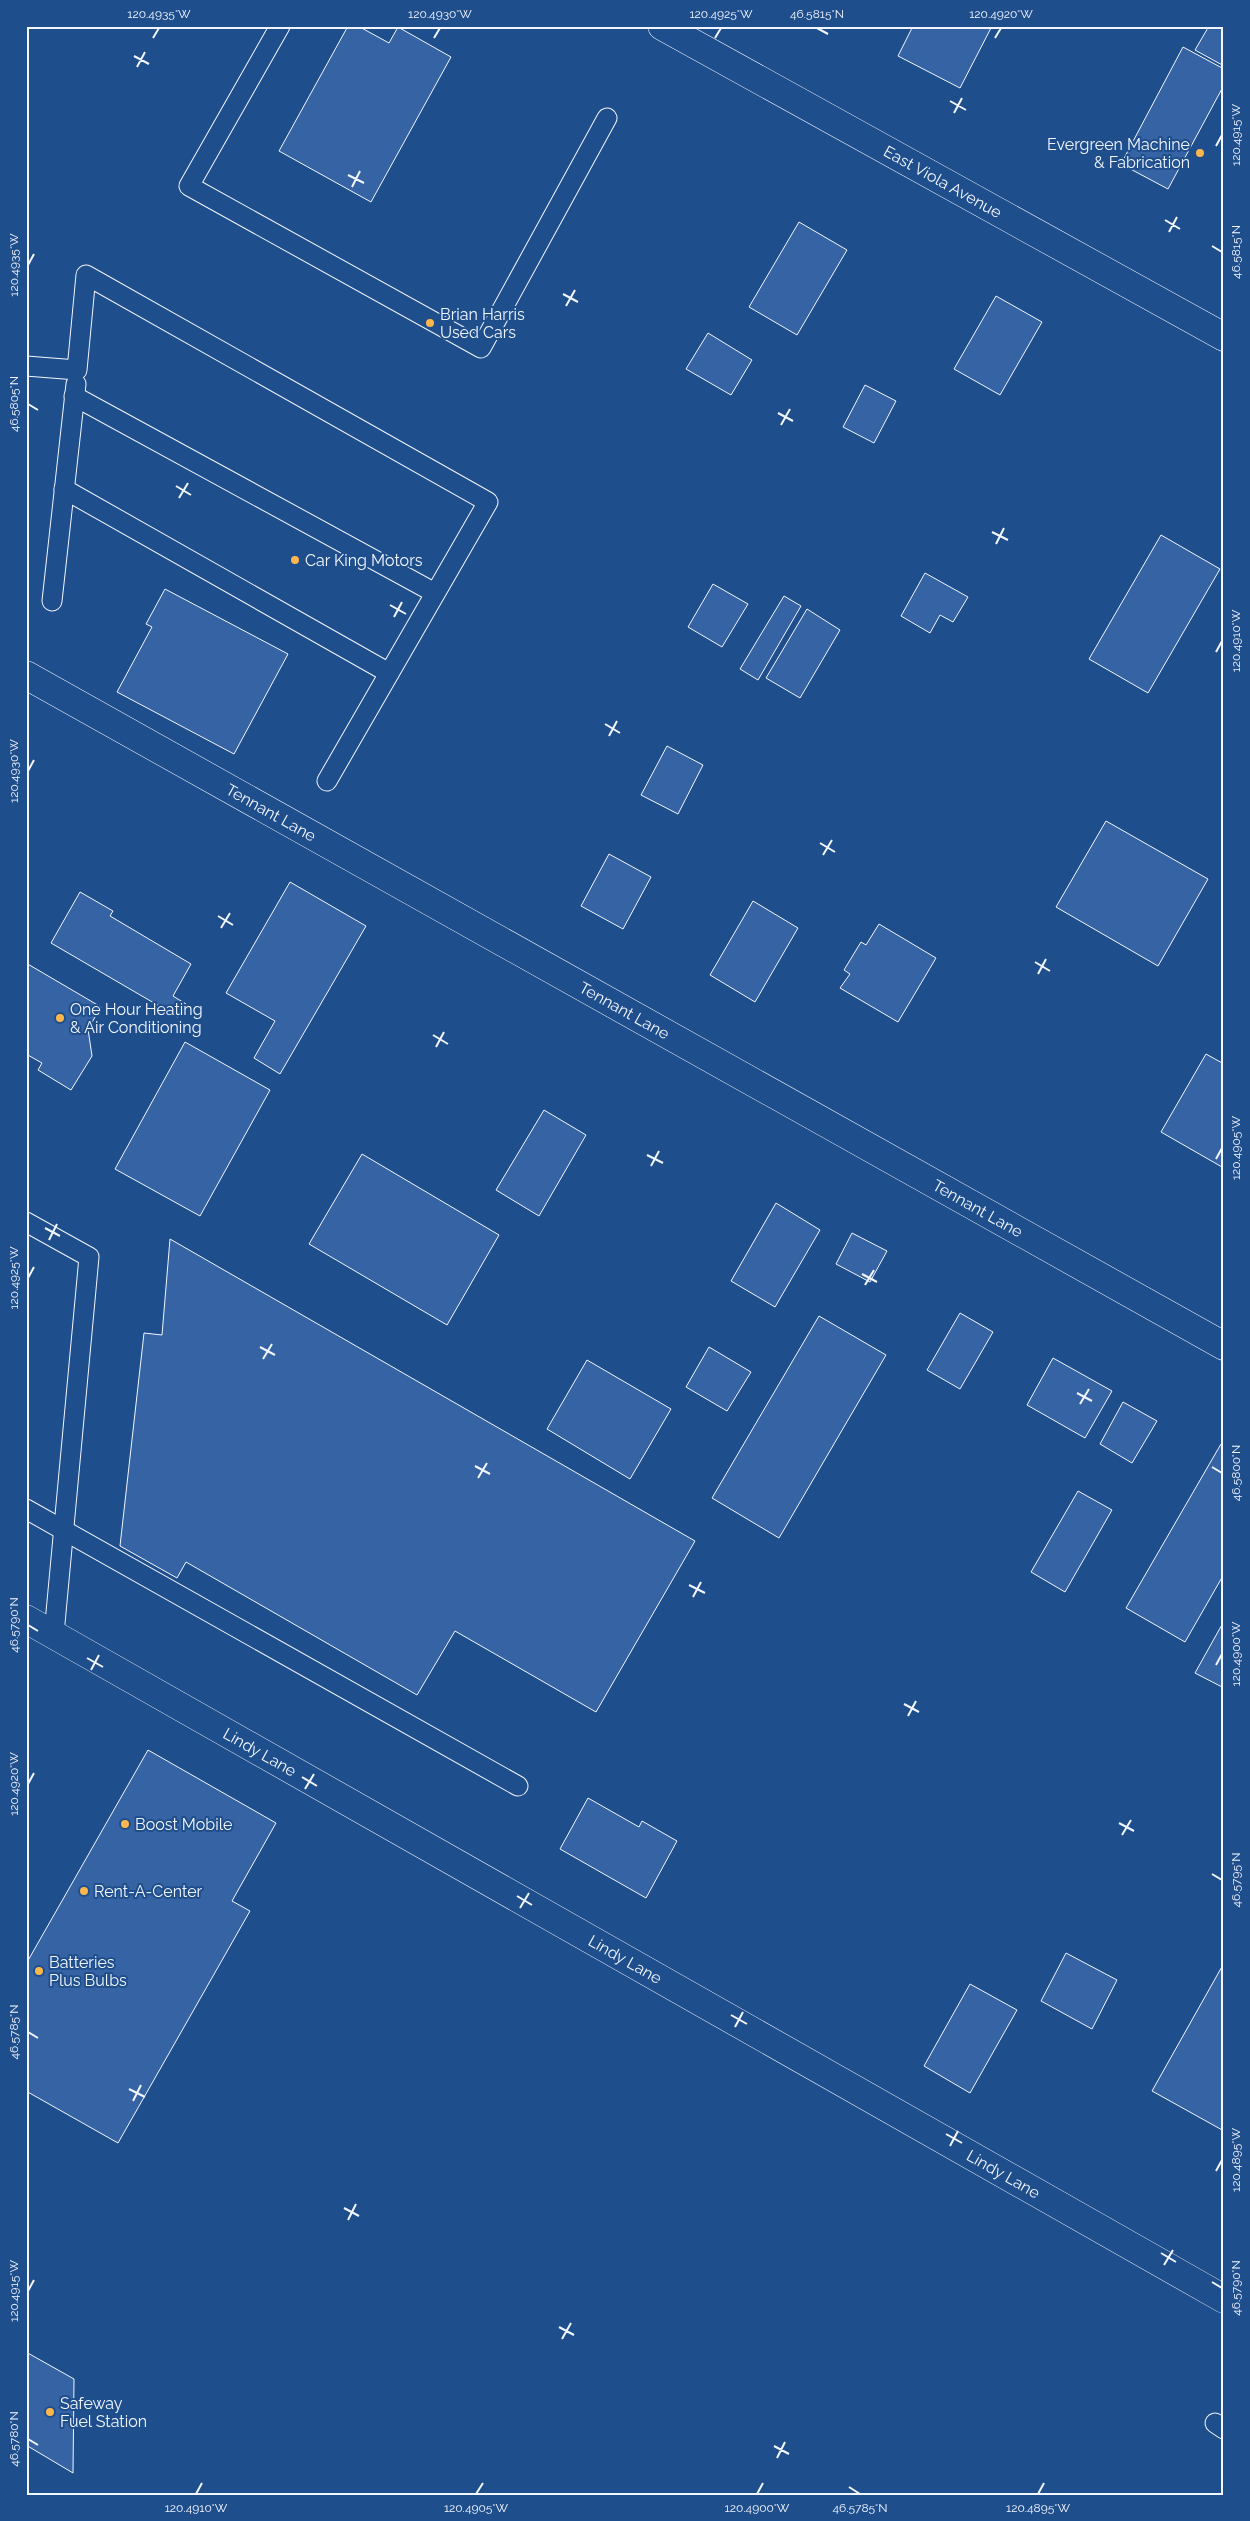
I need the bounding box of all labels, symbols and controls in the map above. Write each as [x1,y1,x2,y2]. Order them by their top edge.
text: 120.4935°W [127,7,191,21]
text: 120.4930°W [408,7,472,21]
text: 120.4925°W [689,7,753,21]
text: 46.5815°N [790,7,844,21]
text: 120.4920°W [969,7,1033,21]
text: 120.4915°W [1229,104,1243,166]
place label: Evergreen Machine & Fabrication [1047,135,1190,172]
street label: East Viola Avenue [880,142,1005,222]
marker: Evergreen Machine & Fabrication [1194,147,1206,159]
text: 46.5815°N [1229,225,1243,279]
text: 120.4935°W [7,233,21,297]
place label: Brian Harris Used Cars [440,305,525,342]
marker: Brian Harris Used Cars [424,317,436,329]
text: 46.5805°N [7,376,21,432]
place label: Car King Motors [305,551,423,570]
marker: Car King Motors [289,554,301,566]
text: 120.4910°W [1229,609,1243,672]
text: 120.4930°W [7,739,21,803]
street label: Tennant Lane [223,780,319,846]
street label: Tennant Lane [576,978,673,1043]
place label: One Hour Heating & Air Conditioning [70,1000,203,1037]
marker: One Hour Heating & Air Conditioning [54,1012,66,1024]
text: 120.4905°W [1229,1115,1243,1180]
street label: Tennant Lane [929,1176,1026,1241]
text: 120.4925°W [7,1246,21,1310]
text: 46.5800°N [1229,1445,1243,1501]
text: 46.5790°N [7,1597,21,1653]
text: 120.4900°W [1229,1621,1243,1686]
street label: Lindy Lane [220,1724,300,1781]
text: 120.4920°W [7,1752,21,1816]
place label: Boost Mobile [135,1815,232,1834]
marker: Boost Mobile [119,1818,131,1830]
text: 46.5795°N [1229,1853,1243,1907]
place label: Rent-A-Center [94,1882,203,1901]
marker: Rent-A-Center [78,1885,90,1897]
street label: Lindy Lane [585,1931,665,1988]
place label: Batteries Plus Bulbs [49,1953,127,1990]
marker: Batteries Plus Bulbs [33,1965,45,1977]
text: 46.5785°N [7,2004,21,2060]
text: 120.4895°W [1229,2128,1243,2192]
street label: Lindy Lane [963,2146,1043,2203]
text: 120.4915°W [7,2260,21,2322]
text: 46.5790°N [1229,2260,1243,2316]
place label: Safeway Fuel Station [60,2394,147,2431]
marker: Safeway Fuel Station [44,2406,56,2418]
text: 46.5780°N [7,2411,21,2467]
text: 120.4910°W [165,2501,228,2515]
text: 120.4905°W [444,2501,509,2515]
text: 120.4900°W [725,2501,790,2515]
text: 46.5785°N [832,2501,888,2515]
text: 120.4895°W [1006,2501,1070,2515]

